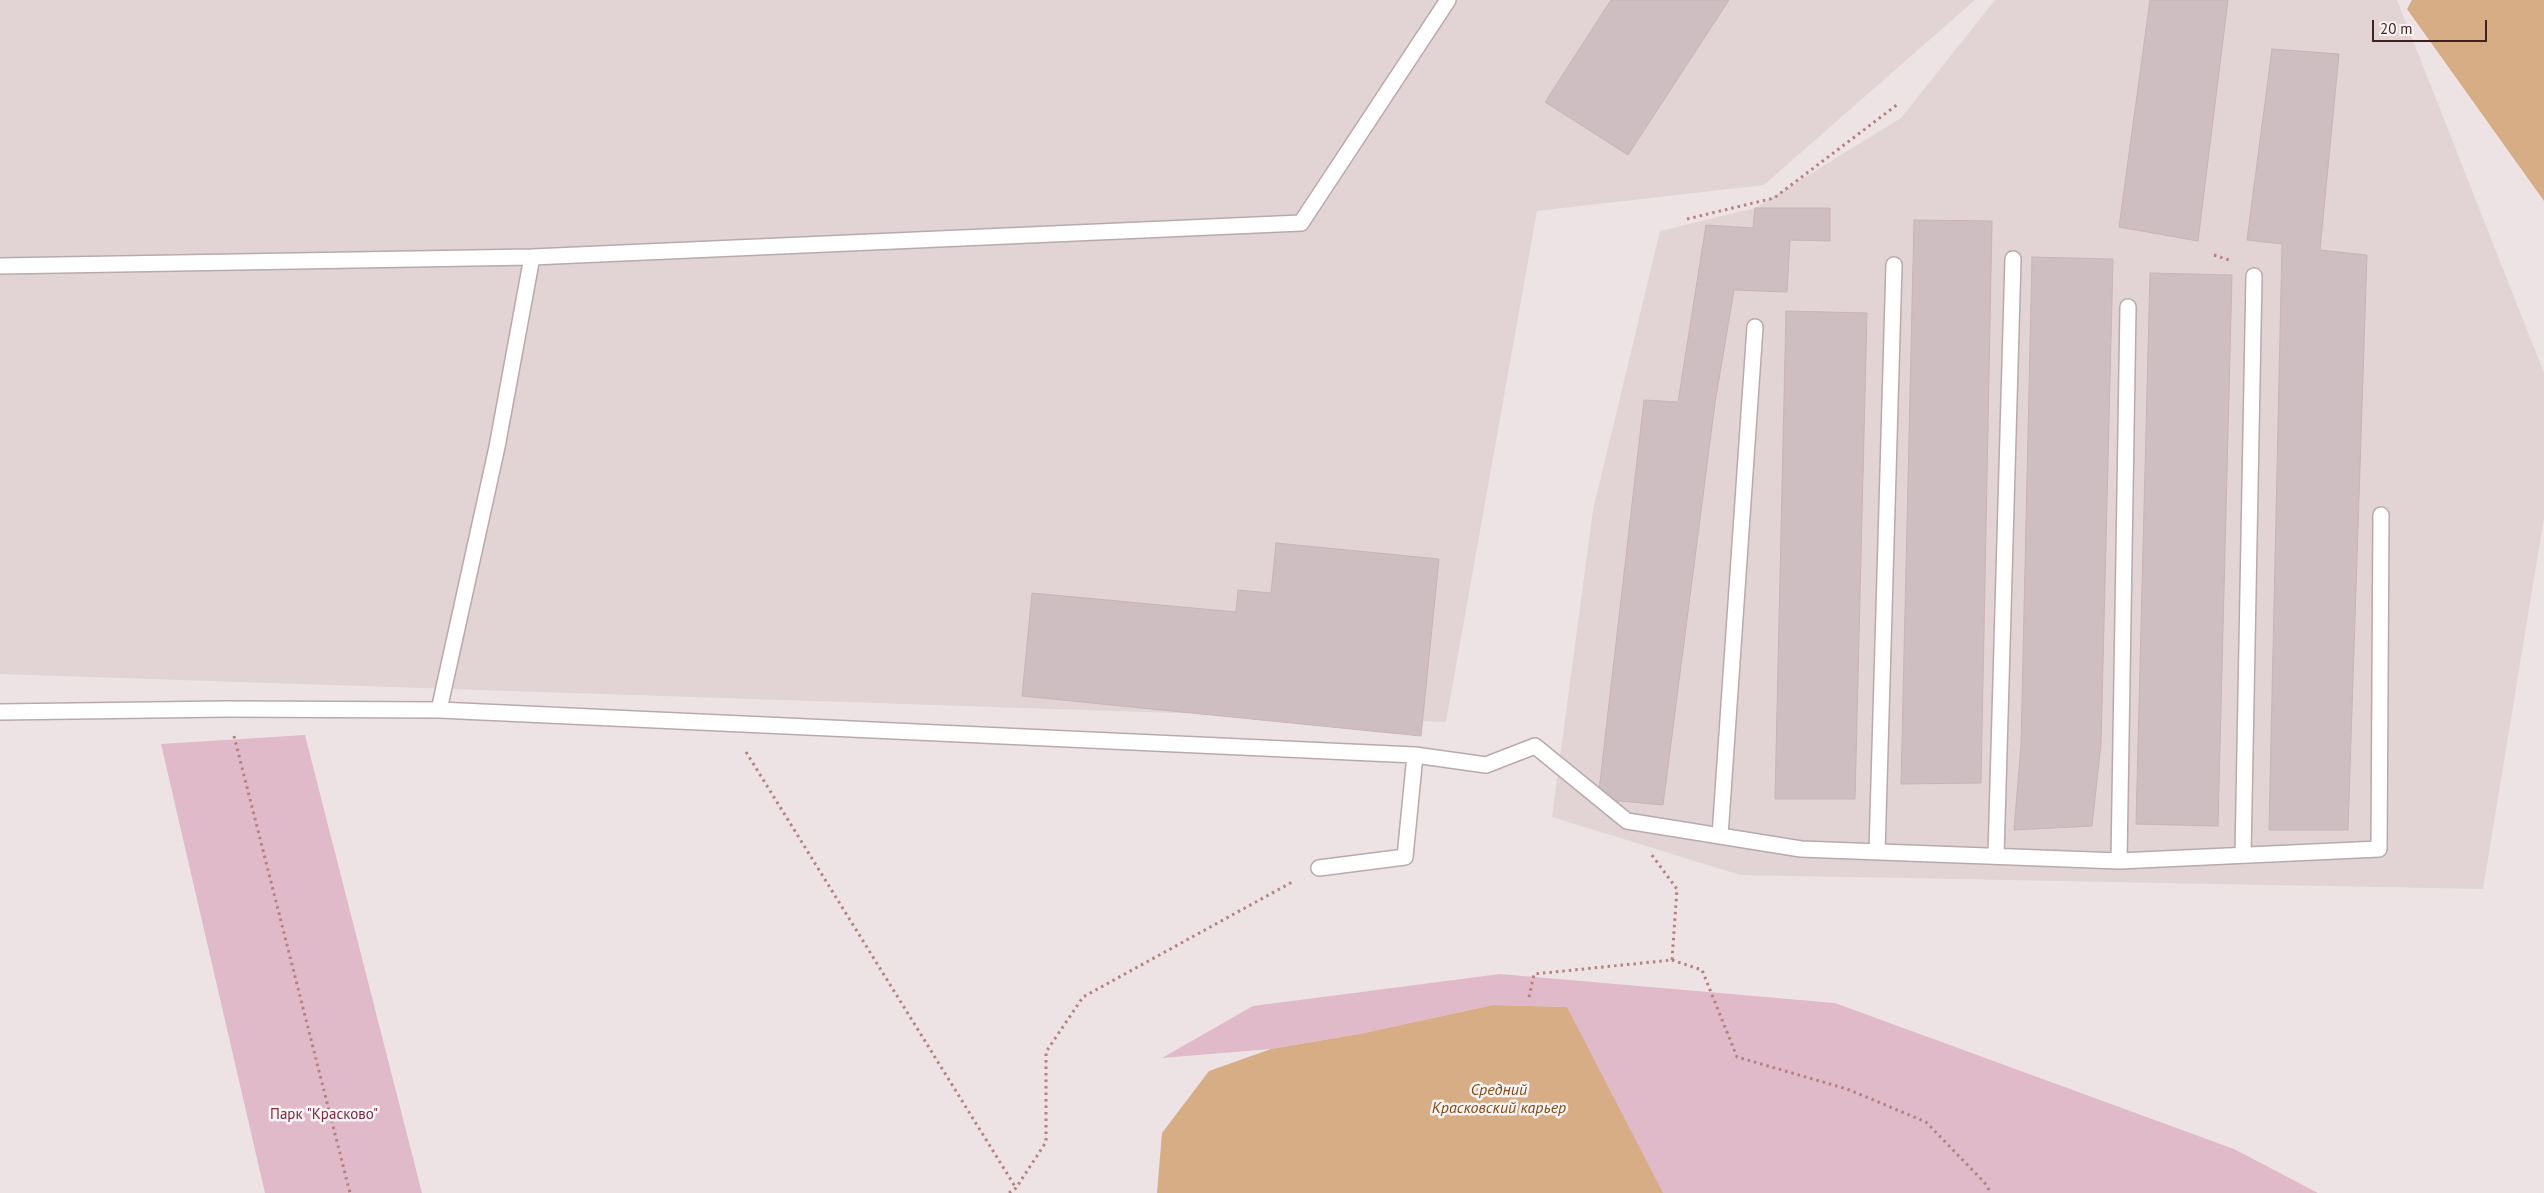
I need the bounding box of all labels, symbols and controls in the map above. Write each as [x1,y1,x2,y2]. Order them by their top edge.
scale bar [2374,10,2489,42]
text: 20 m [2380,19,2413,38]
water label: Средний Красковский карьер [1432,1080,1566,1118]
park label: Парк "Красково" [270,1106,378,1124]

